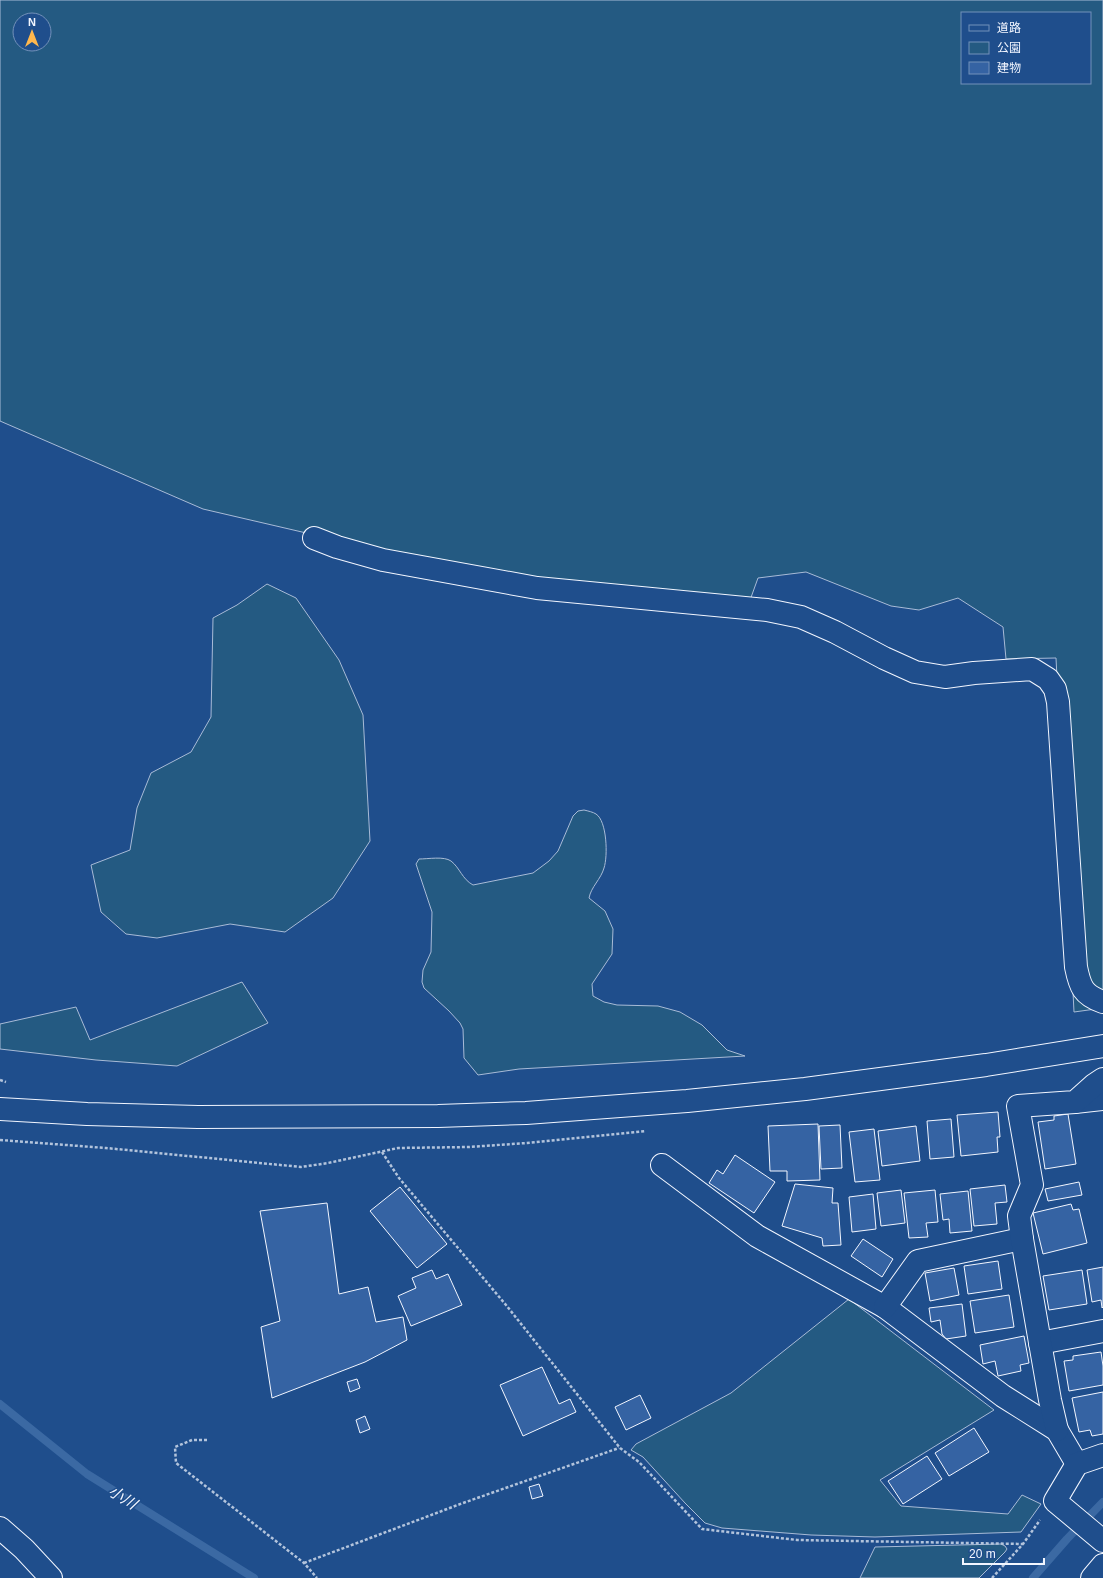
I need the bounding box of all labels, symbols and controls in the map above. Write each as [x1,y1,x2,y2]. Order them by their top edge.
north arrow [12,12,52,52]
legend [961,12,1091,84]
text: N [28,16,36,28]
text: 道路 [997,21,1021,35]
text: 公園 [997,41,1021,55]
text: 建物 [997,61,1021,75]
water label: 小川 [106,1482,142,1513]
scale bar [963,1540,1044,1566]
text: 20 m [969,1547,996,1561]

